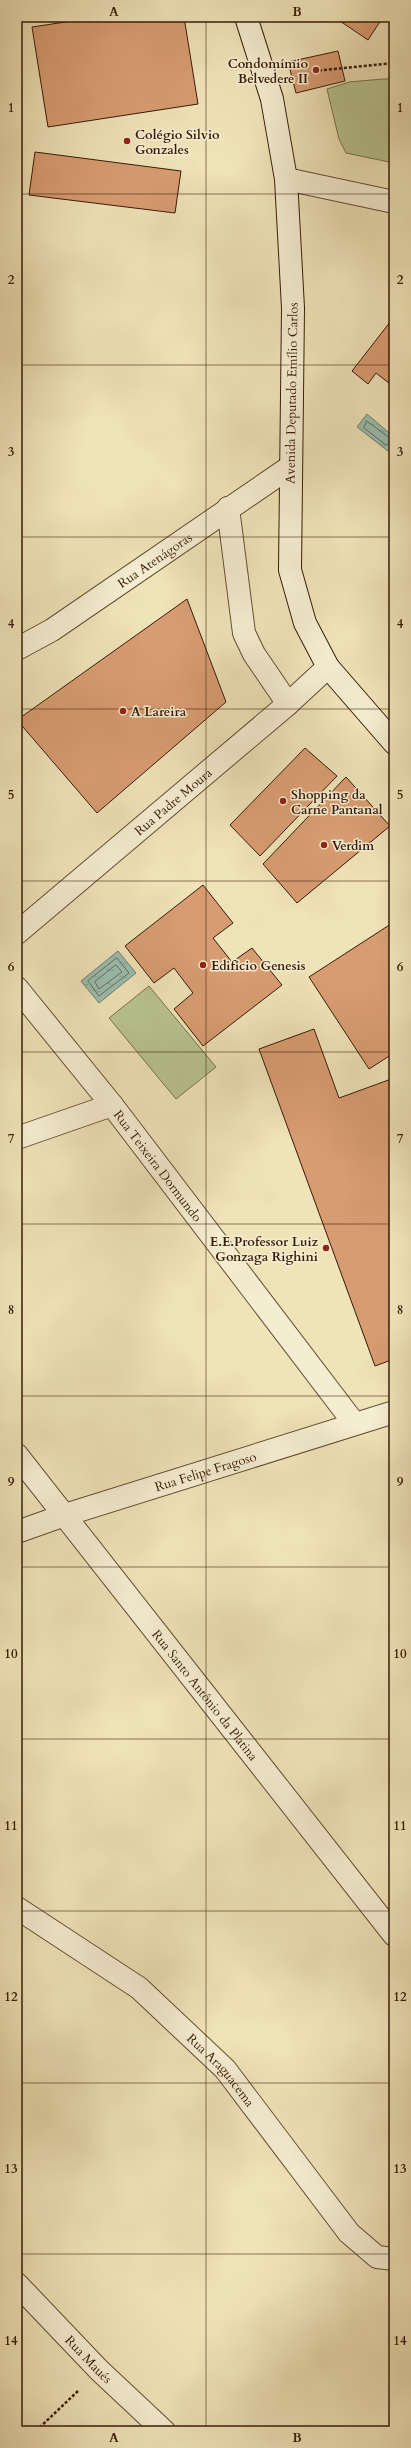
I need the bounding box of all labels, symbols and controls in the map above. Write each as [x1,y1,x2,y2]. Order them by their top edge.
text: A [109,3,119,21]
text: B [292,3,302,21]
place label: Condomímio Belvedere II [228,55,308,88]
marker: Condomímio Belvedere II [311,65,321,75]
text: 1 [8,99,14,117]
text: 1 [397,99,403,117]
place label: Colégio Silvio Gonzales [135,126,220,159]
marker: Colégio Silvio Gonzales [122,136,132,146]
text: 2 [8,271,15,289]
text: 2 [397,271,404,289]
street label: Avenida Deputado Emílio Carlos [281,302,303,484]
text: 3 [8,443,15,461]
text: 3 [397,443,404,461]
street label: Rua Atenágoras [114,529,196,593]
text: 4 [8,615,15,633]
text: 4 [397,615,404,633]
place label: A Lareira [131,703,187,721]
marker: A Lareira [118,706,128,716]
street label: Rua Padre Moura [131,764,216,840]
text: 5 [8,786,14,804]
place label: Shopping da Carne Pantanal [291,786,383,819]
text: 5 [397,786,403,804]
marker: Shopping da Carne Pantanal [278,796,288,806]
place label: Verdim [332,837,374,855]
marker: Verdim [319,840,329,850]
place label: Edifício Genesis [211,957,306,975]
text: 6 [8,958,15,976]
text: 6 [397,958,404,976]
marker: Edifício Genesis [198,960,208,970]
street label: Rua Teixeira Dormundo [109,1107,206,1226]
text: 7 [8,1130,15,1148]
text: 7 [397,1130,404,1148]
place label: E.E.Professor Luiz Gonzaga Righini [210,1233,319,1266]
marker: E.E.Professor Luiz Gonzaga Righini [321,1243,331,1253]
text: 8 [8,1301,14,1319]
text: 8 [397,1301,403,1319]
street label: Rua Felipe Fragoso [153,1448,259,1496]
text: 9 [8,1473,15,1491]
text: 9 [397,1473,404,1491]
street label: Rua Santo Antônio da Platina [147,1626,262,1765]
text: 10 [4,1645,18,1663]
text: 10 [393,1645,407,1663]
text: 11 [4,1817,18,1835]
text: 11 [393,1817,407,1835]
text: 12 [4,1988,18,2006]
text: 12 [393,1988,407,2006]
street label: Rua Araguacema [183,2030,259,2111]
text: 13 [4,2160,18,2178]
text: 13 [393,2160,407,2178]
text: 14 [4,2332,18,2350]
street label: Rua Maués [61,2332,116,2388]
text: 14 [393,2332,407,2350]
text: A [109,2429,119,2447]
text: B [292,2429,302,2447]

